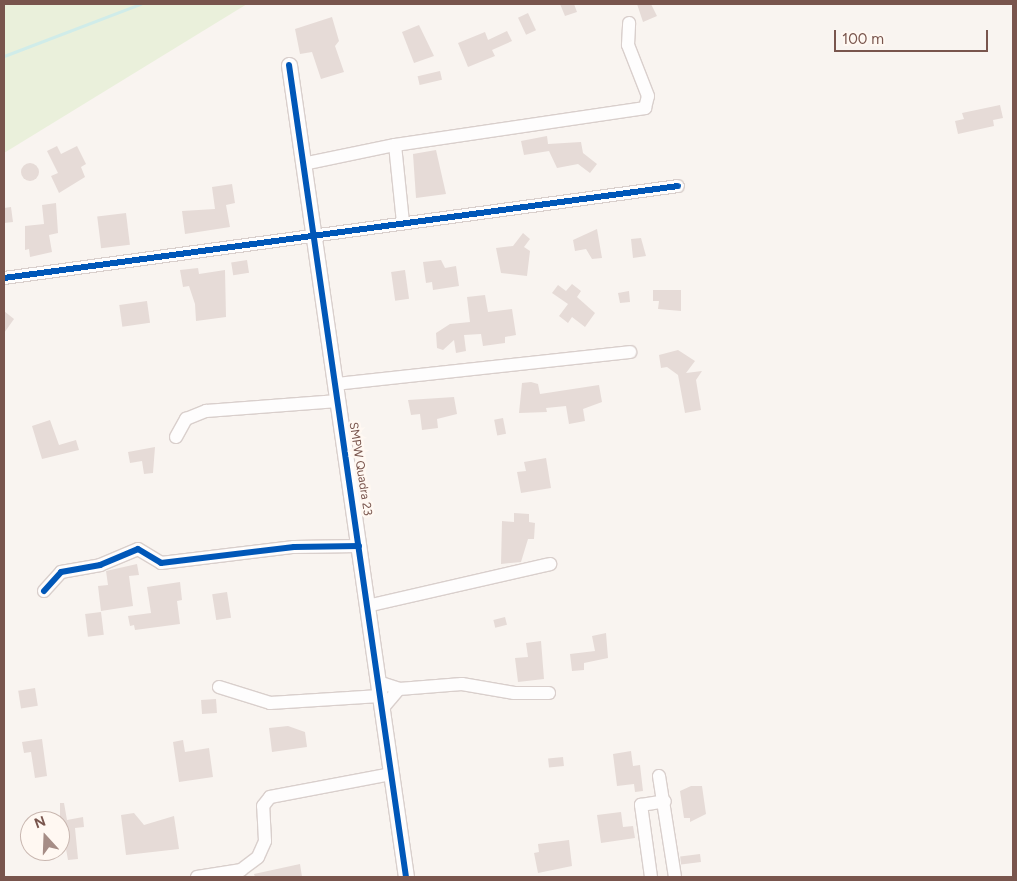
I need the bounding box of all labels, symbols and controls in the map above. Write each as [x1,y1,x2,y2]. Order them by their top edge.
scale bar [837,20,991,52]
text: 100 m [842,30,884,48]
street label: SMPW Quadra 23 [345,421,375,517]
north arrow [20,811,70,861]
text: N [32,813,48,832]

